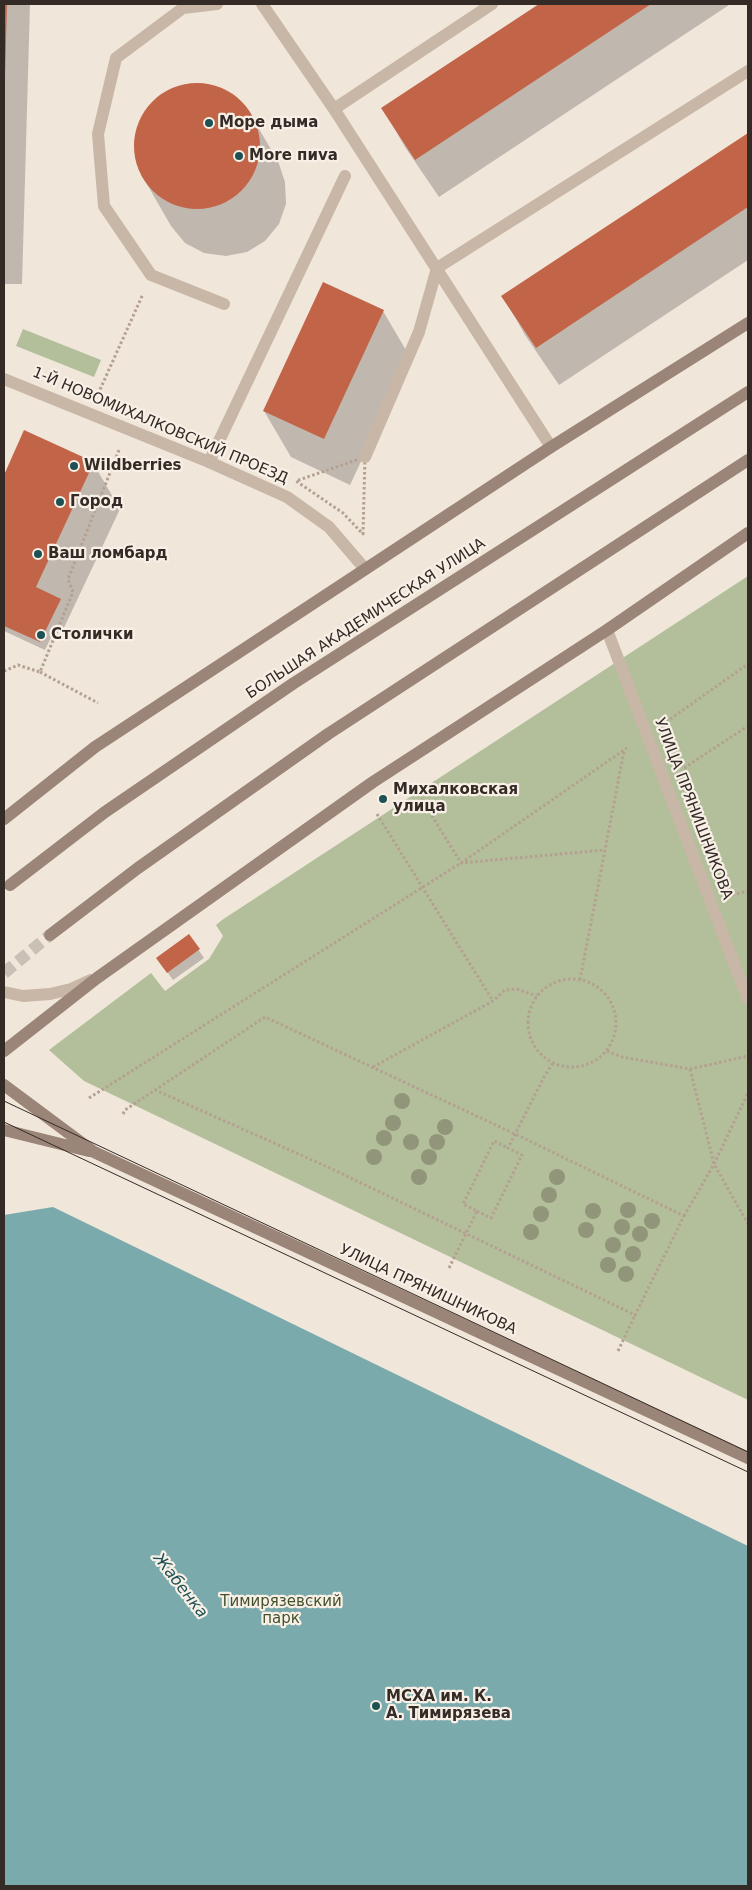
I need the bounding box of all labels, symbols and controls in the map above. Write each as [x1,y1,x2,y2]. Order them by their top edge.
place label: Море дыма [219,114,318,132]
marker: Море дыма [203,117,215,129]
place label: More пиva [249,147,338,165]
marker: More пиva [233,150,245,162]
street label: 1-Й НОВОМИХАЛКОВСКИЙ ПРОЕЗД [29,364,291,488]
place label: Wildberries [84,457,182,475]
marker: Wildberries [68,460,80,472]
place label: Город [70,493,123,511]
marker: Город [54,496,66,508]
street label: БОЛЬШАЯ АКАДЕМИЧЕСКАЯ УЛИЦА [243,535,489,703]
place label: Ваш ломбард [48,545,168,563]
marker: Ваш ломбард [32,548,44,560]
place label: Столички [51,626,133,644]
marker: Столички [35,629,47,641]
street label: УЛИЦА ПРЯНИШНИКОВА [650,716,736,902]
place label: Михалковская улица [393,781,518,816]
marker: Михалковская улица [377,793,389,805]
street label: УЛИЦА ПРЯНИШНИКОВА [337,1241,519,1339]
water label: Жабенка [149,1550,211,1622]
park label: Тимирязевский парк [220,1593,342,1628]
place label: МСХА им. К. А. Тимирязева [386,1688,511,1723]
marker: МСХА им. К. А. Тимирязева [370,1700,382,1712]

